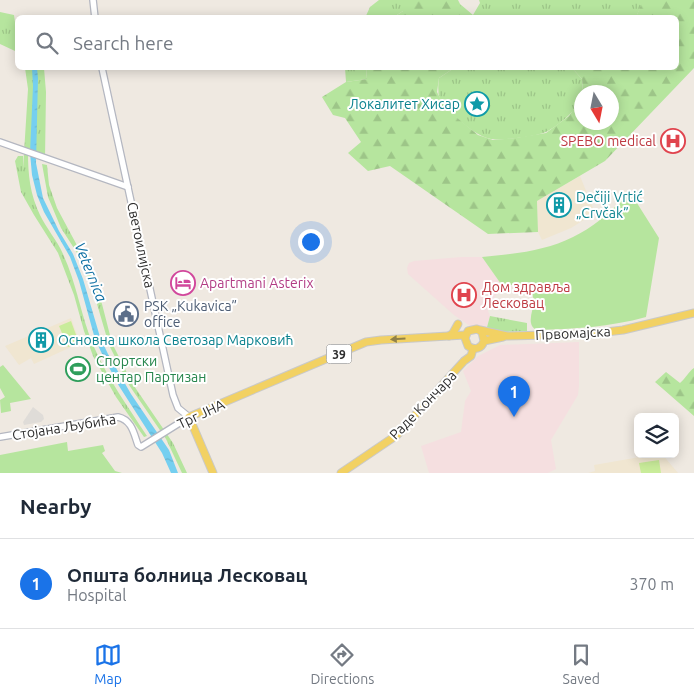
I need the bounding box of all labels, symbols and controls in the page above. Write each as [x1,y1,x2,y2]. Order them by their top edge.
search box [15,15,679,70]
icon: search [33,29,61,57]
text: Search here [73,32,173,54]
north arrow [574,85,619,130]
place icon: Локалитет Хисар [464,91,490,117]
place label: Локалитет Хисар [349,96,460,112]
hospital icon: SPEBO medical [660,128,686,154]
place label: SPEBO medical [561,133,656,149]
place label: Dečiji Vrtić „Crvčak” [576,189,643,221]
building icon: Dečiji Vrtić „Crvčak” [546,192,572,218]
street label: Светоилијска [124,201,158,289]
your location [298,229,324,255]
water label: Veternica [71,240,111,304]
hotel icon: Apartmani Asterix [170,270,196,296]
place label: Apartmani Asterix [200,275,314,291]
place label: Дом здравља Лесковац [482,279,570,311]
hospital icon: Дом здравља Лесковац [451,282,477,308]
place label: PSK „Kukavica” office [144,298,237,330]
public building icon: PSK „Kukavica” office [113,301,139,327]
street label: Првомајска [535,323,611,343]
building icon: Основна школа Светозар Марковић [28,327,54,353]
place label: Основна школа Светозар Марковић [58,332,293,348]
one-way arrow [389,336,405,344]
road number: 39 [326,344,352,364]
place label: Спортски центар Партизан [96,353,206,385]
sports icon: Спортски центар Партизан [65,356,91,382]
street label: Раде Кончара [386,367,460,443]
pin: 1 [498,376,530,417]
street label: Трг ЈНА [175,396,227,432]
street label: Стојана Љубића [11,411,117,443]
map controls [634,413,679,458]
button: layers [634,413,679,458]
text: Nearby [20,494,91,518]
text: Општа болница Лесковац [67,564,307,586]
text: 1 [31,575,41,593]
text: 370 m [629,575,674,593]
text: Hospital [67,586,126,604]
tab: Map [94,641,122,687]
tab: Directions [310,641,374,687]
tab: Saved [563,641,600,687]

